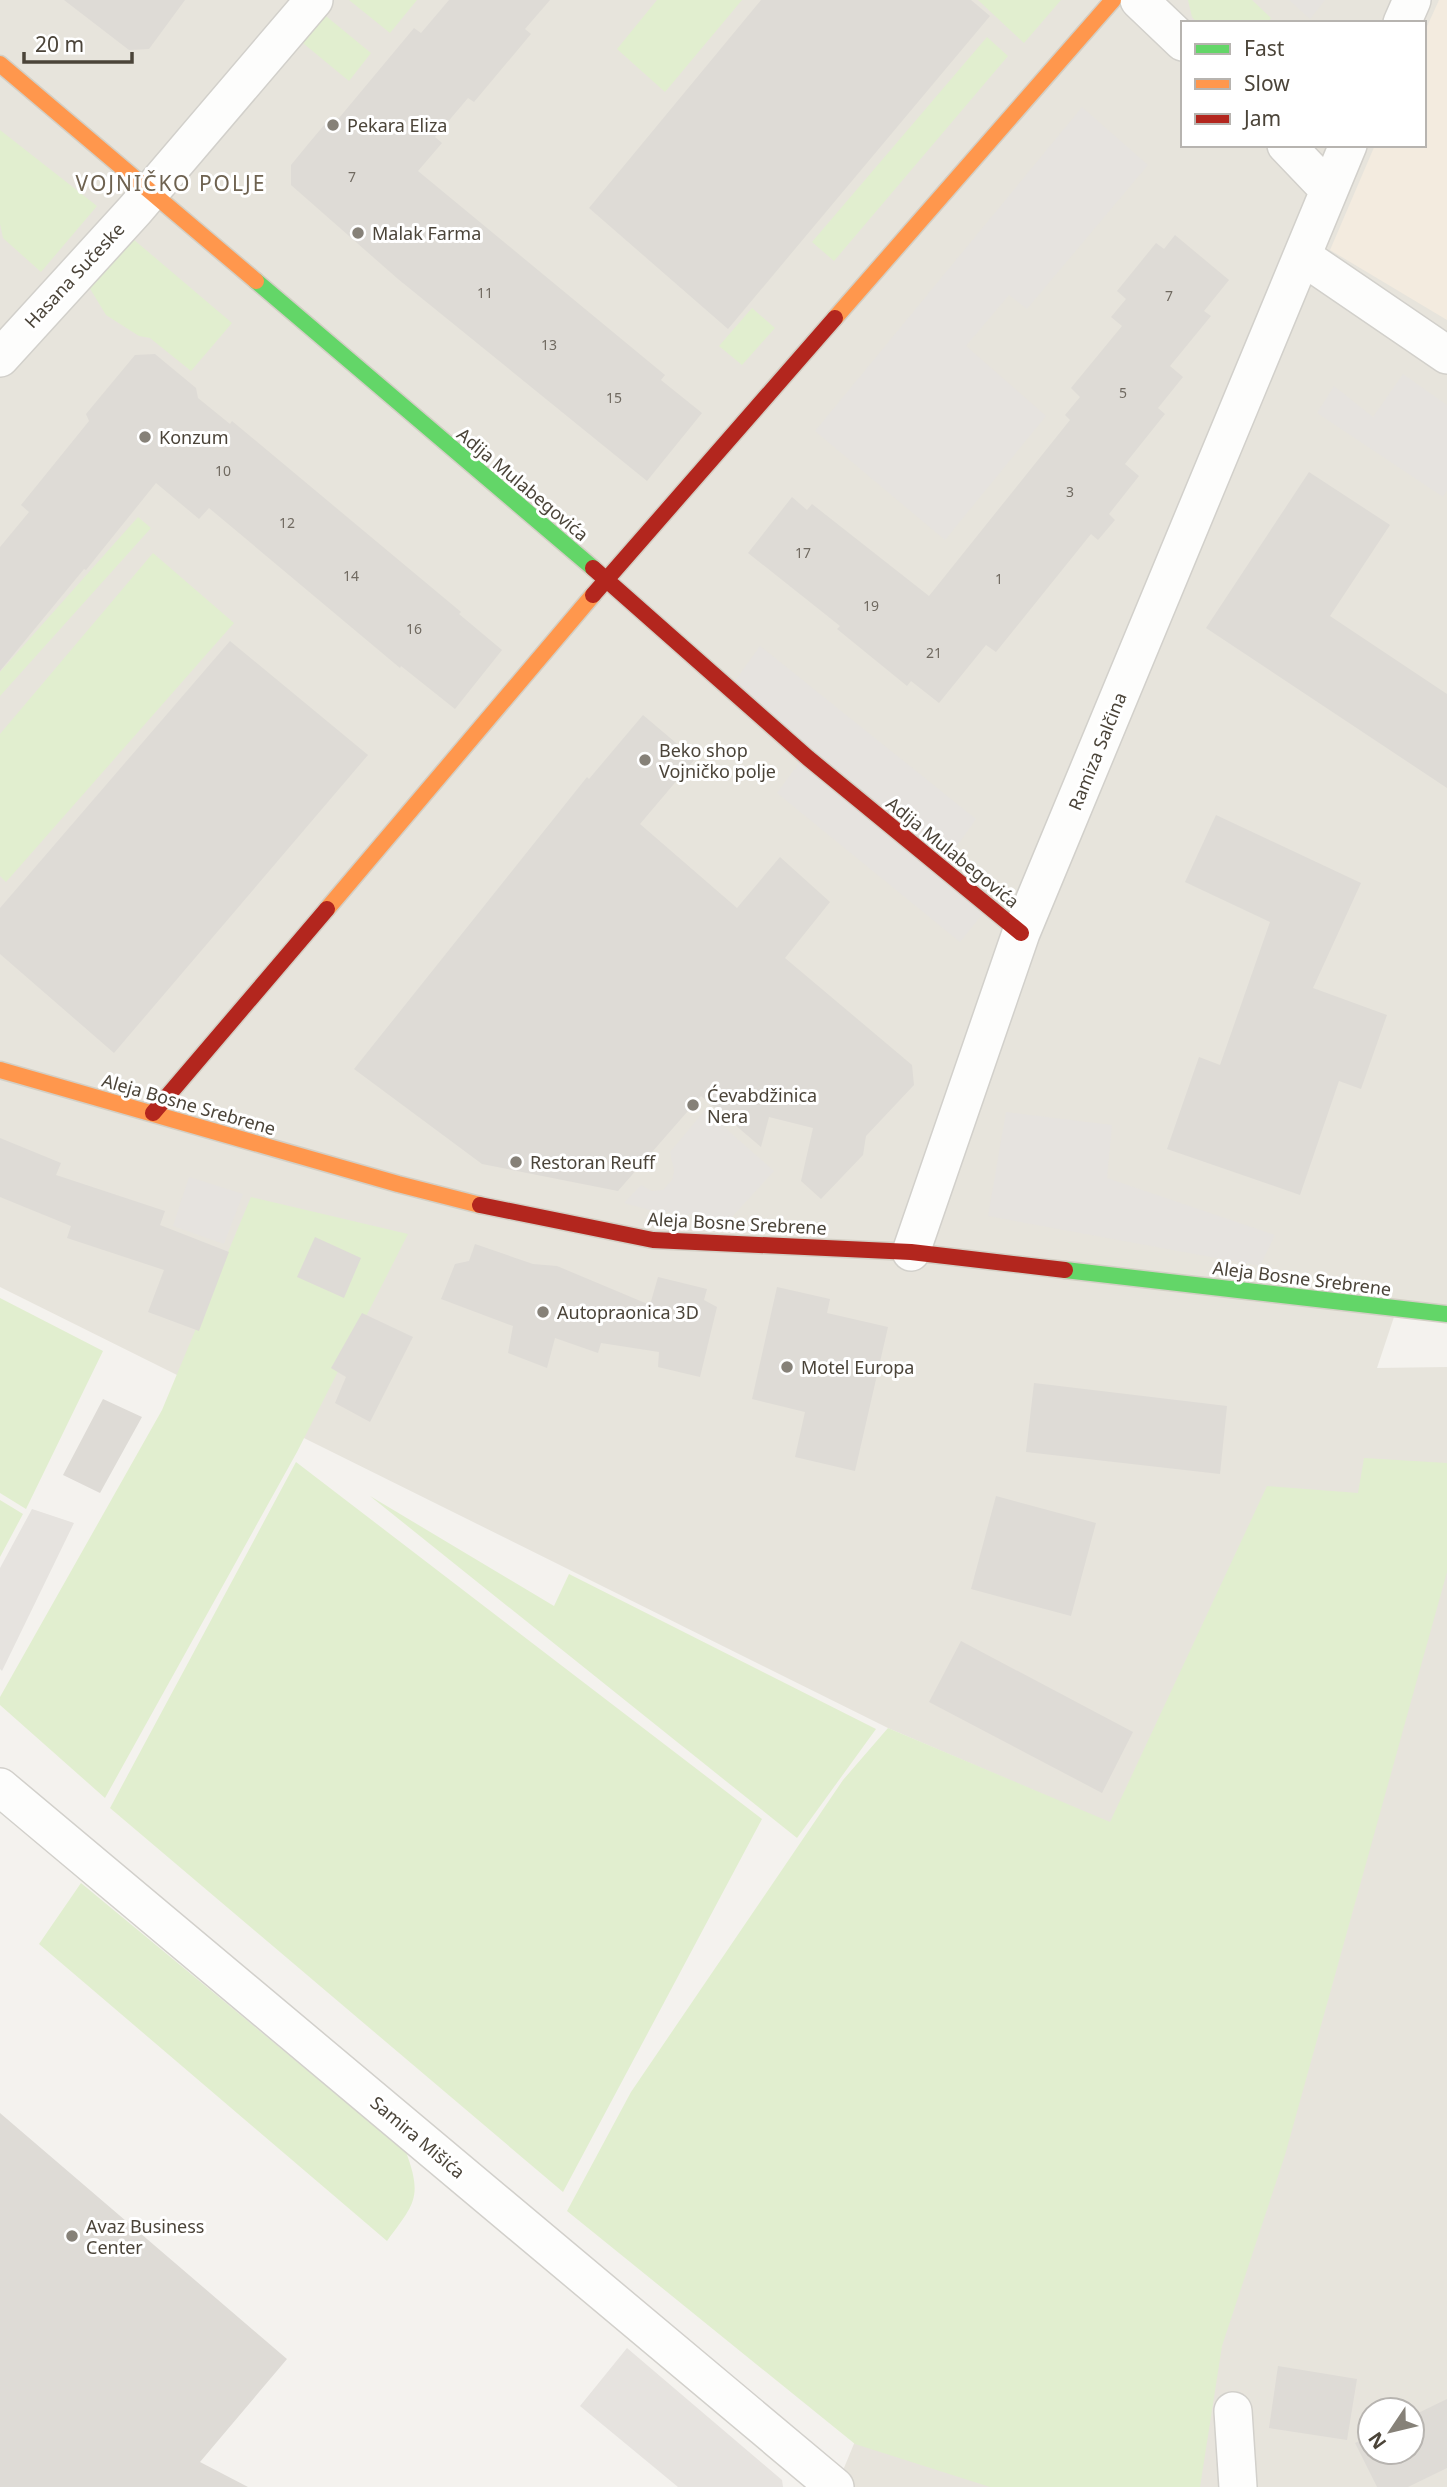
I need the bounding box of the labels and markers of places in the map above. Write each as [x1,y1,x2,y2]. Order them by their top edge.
place label: Pekara Eliza [347,113,447,137]
marker: Pekara Eliza [325,117,341,133]
place label: Malak Farma [372,221,481,245]
marker: Malak Farma [350,225,366,241]
place label: Konzum [159,425,229,449]
marker: Konzum [137,429,153,445]
place label: Beko shop Vojničko polje [659,738,776,783]
marker: Beko shop Vojničko polje [637,752,653,768]
place label: Ćevabdžinica Nera [707,1083,817,1128]
marker: Ćevabdžinica Nera [685,1097,701,1113]
place label: Restoran Reuff [530,1150,657,1174]
marker: Restoran Reuff [508,1154,524,1170]
place label: Autopraonica 3D [557,1300,699,1324]
marker: Autopraonica 3D [535,1304,551,1320]
place label: Motel Europa [801,1355,914,1379]
marker: Motel Europa [779,1359,795,1375]
place label: Avaz Business Center [86,2214,205,2259]
marker: Avaz Business Center [64,2228,80,2244]

